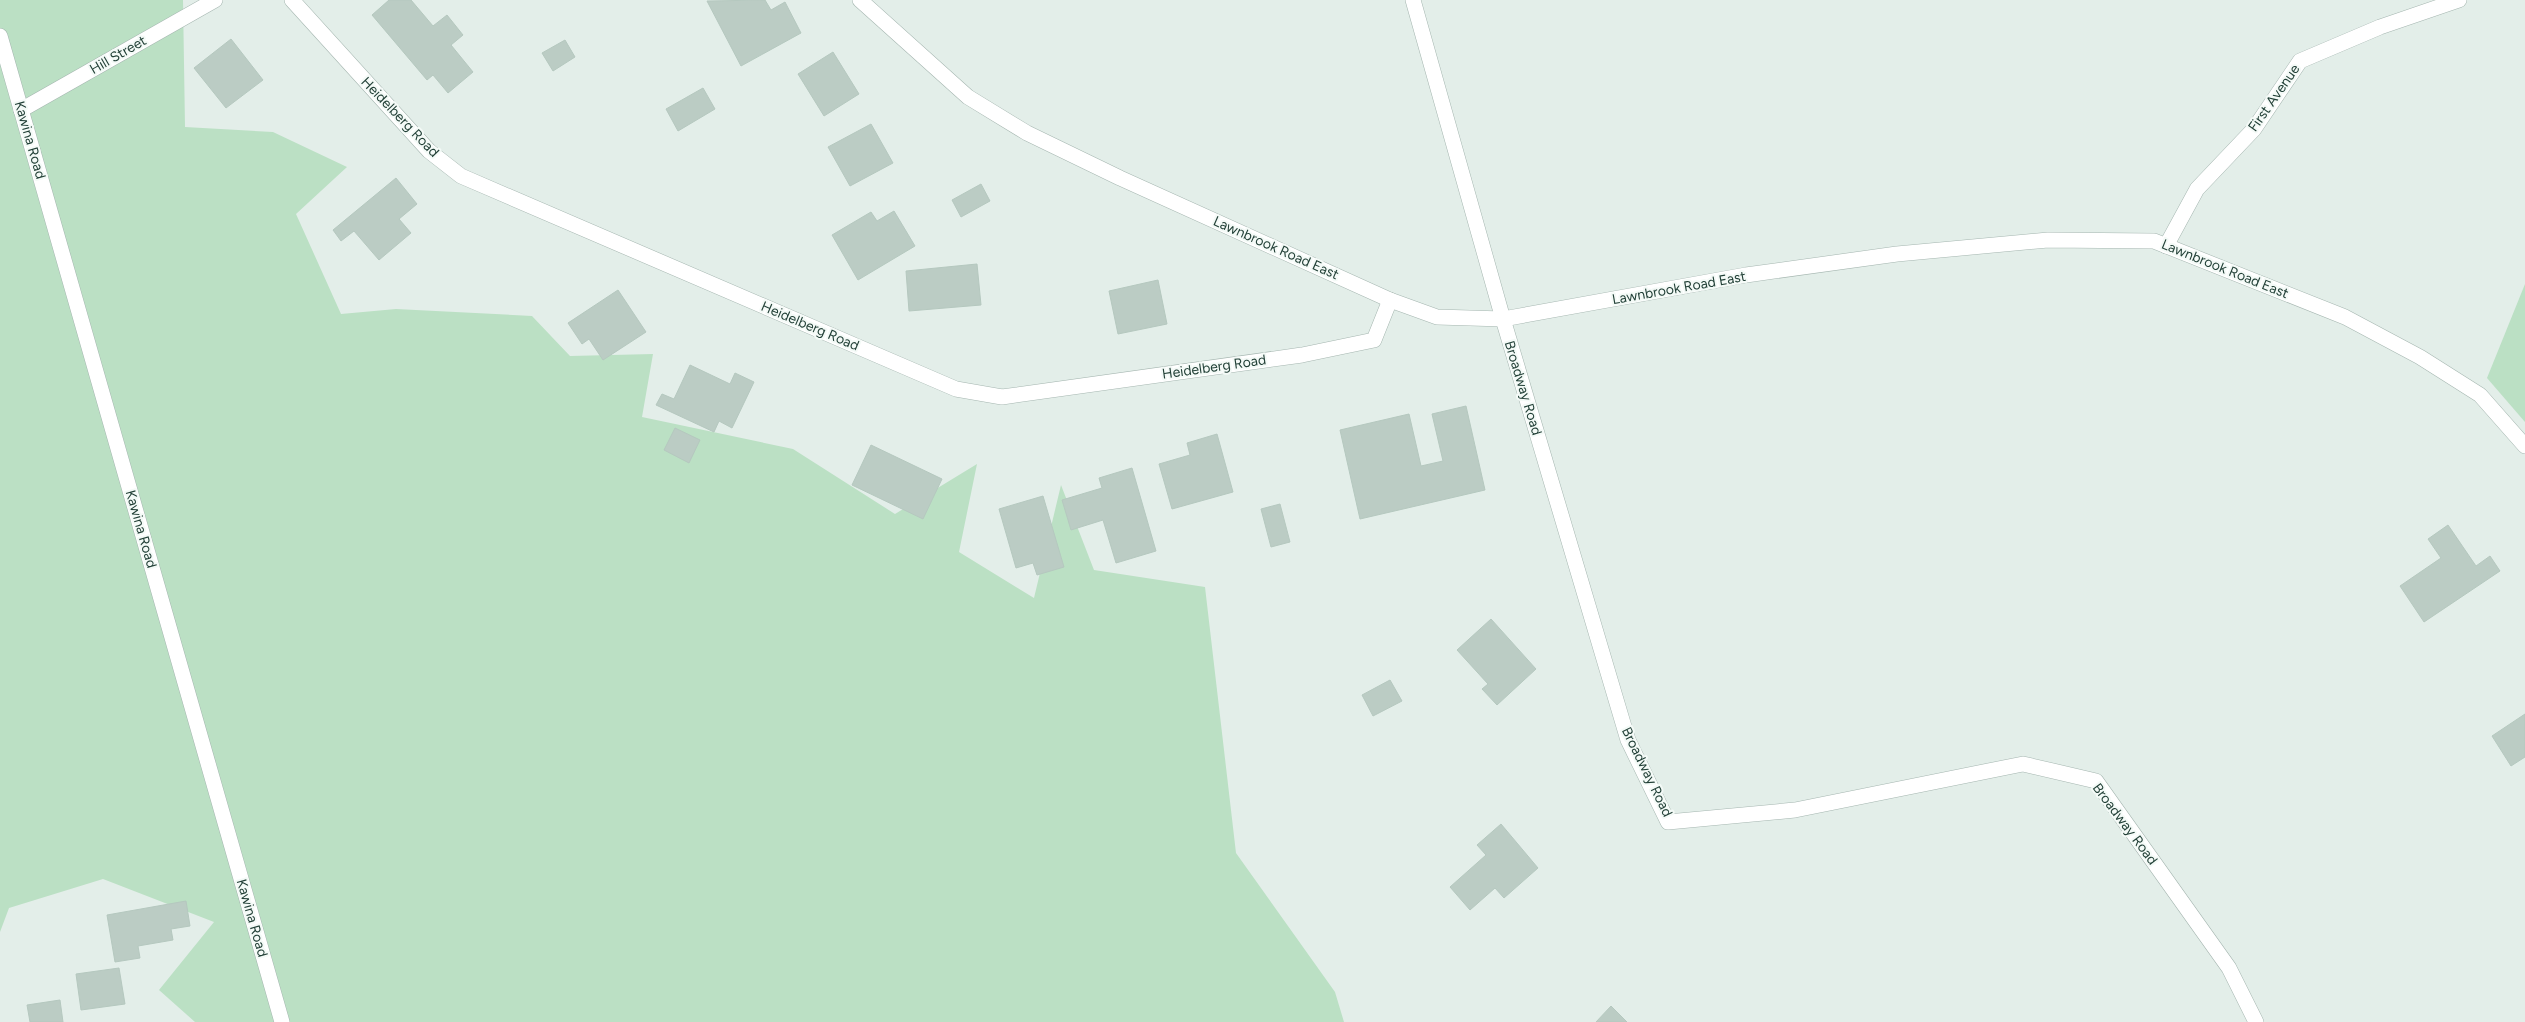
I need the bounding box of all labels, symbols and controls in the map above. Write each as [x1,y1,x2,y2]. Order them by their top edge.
street label: Hill Street [87,32,149,78]
street label: First Avenue [2245,61,2304,135]
street label: Heidelberg Road [357,73,443,161]
street label: Kawina Road [11,99,49,181]
street label: Lawnbrook Road East [1211,213,1341,283]
street label: Lawnbrook Road East [2159,236,2291,302]
street label: Lawnbrook Road East [1611,268,1747,308]
street label: Heidelberg Road [758,298,862,354]
street label: Broadway Road [1501,339,1545,437]
street label: Heidelberg Road [1161,351,1267,383]
street label: Kawina Road [122,488,160,570]
street label: Broadway Road [1618,724,1676,820]
street label: Broadway Road [2089,780,2161,868]
street label: Kawina Road [233,877,271,959]

